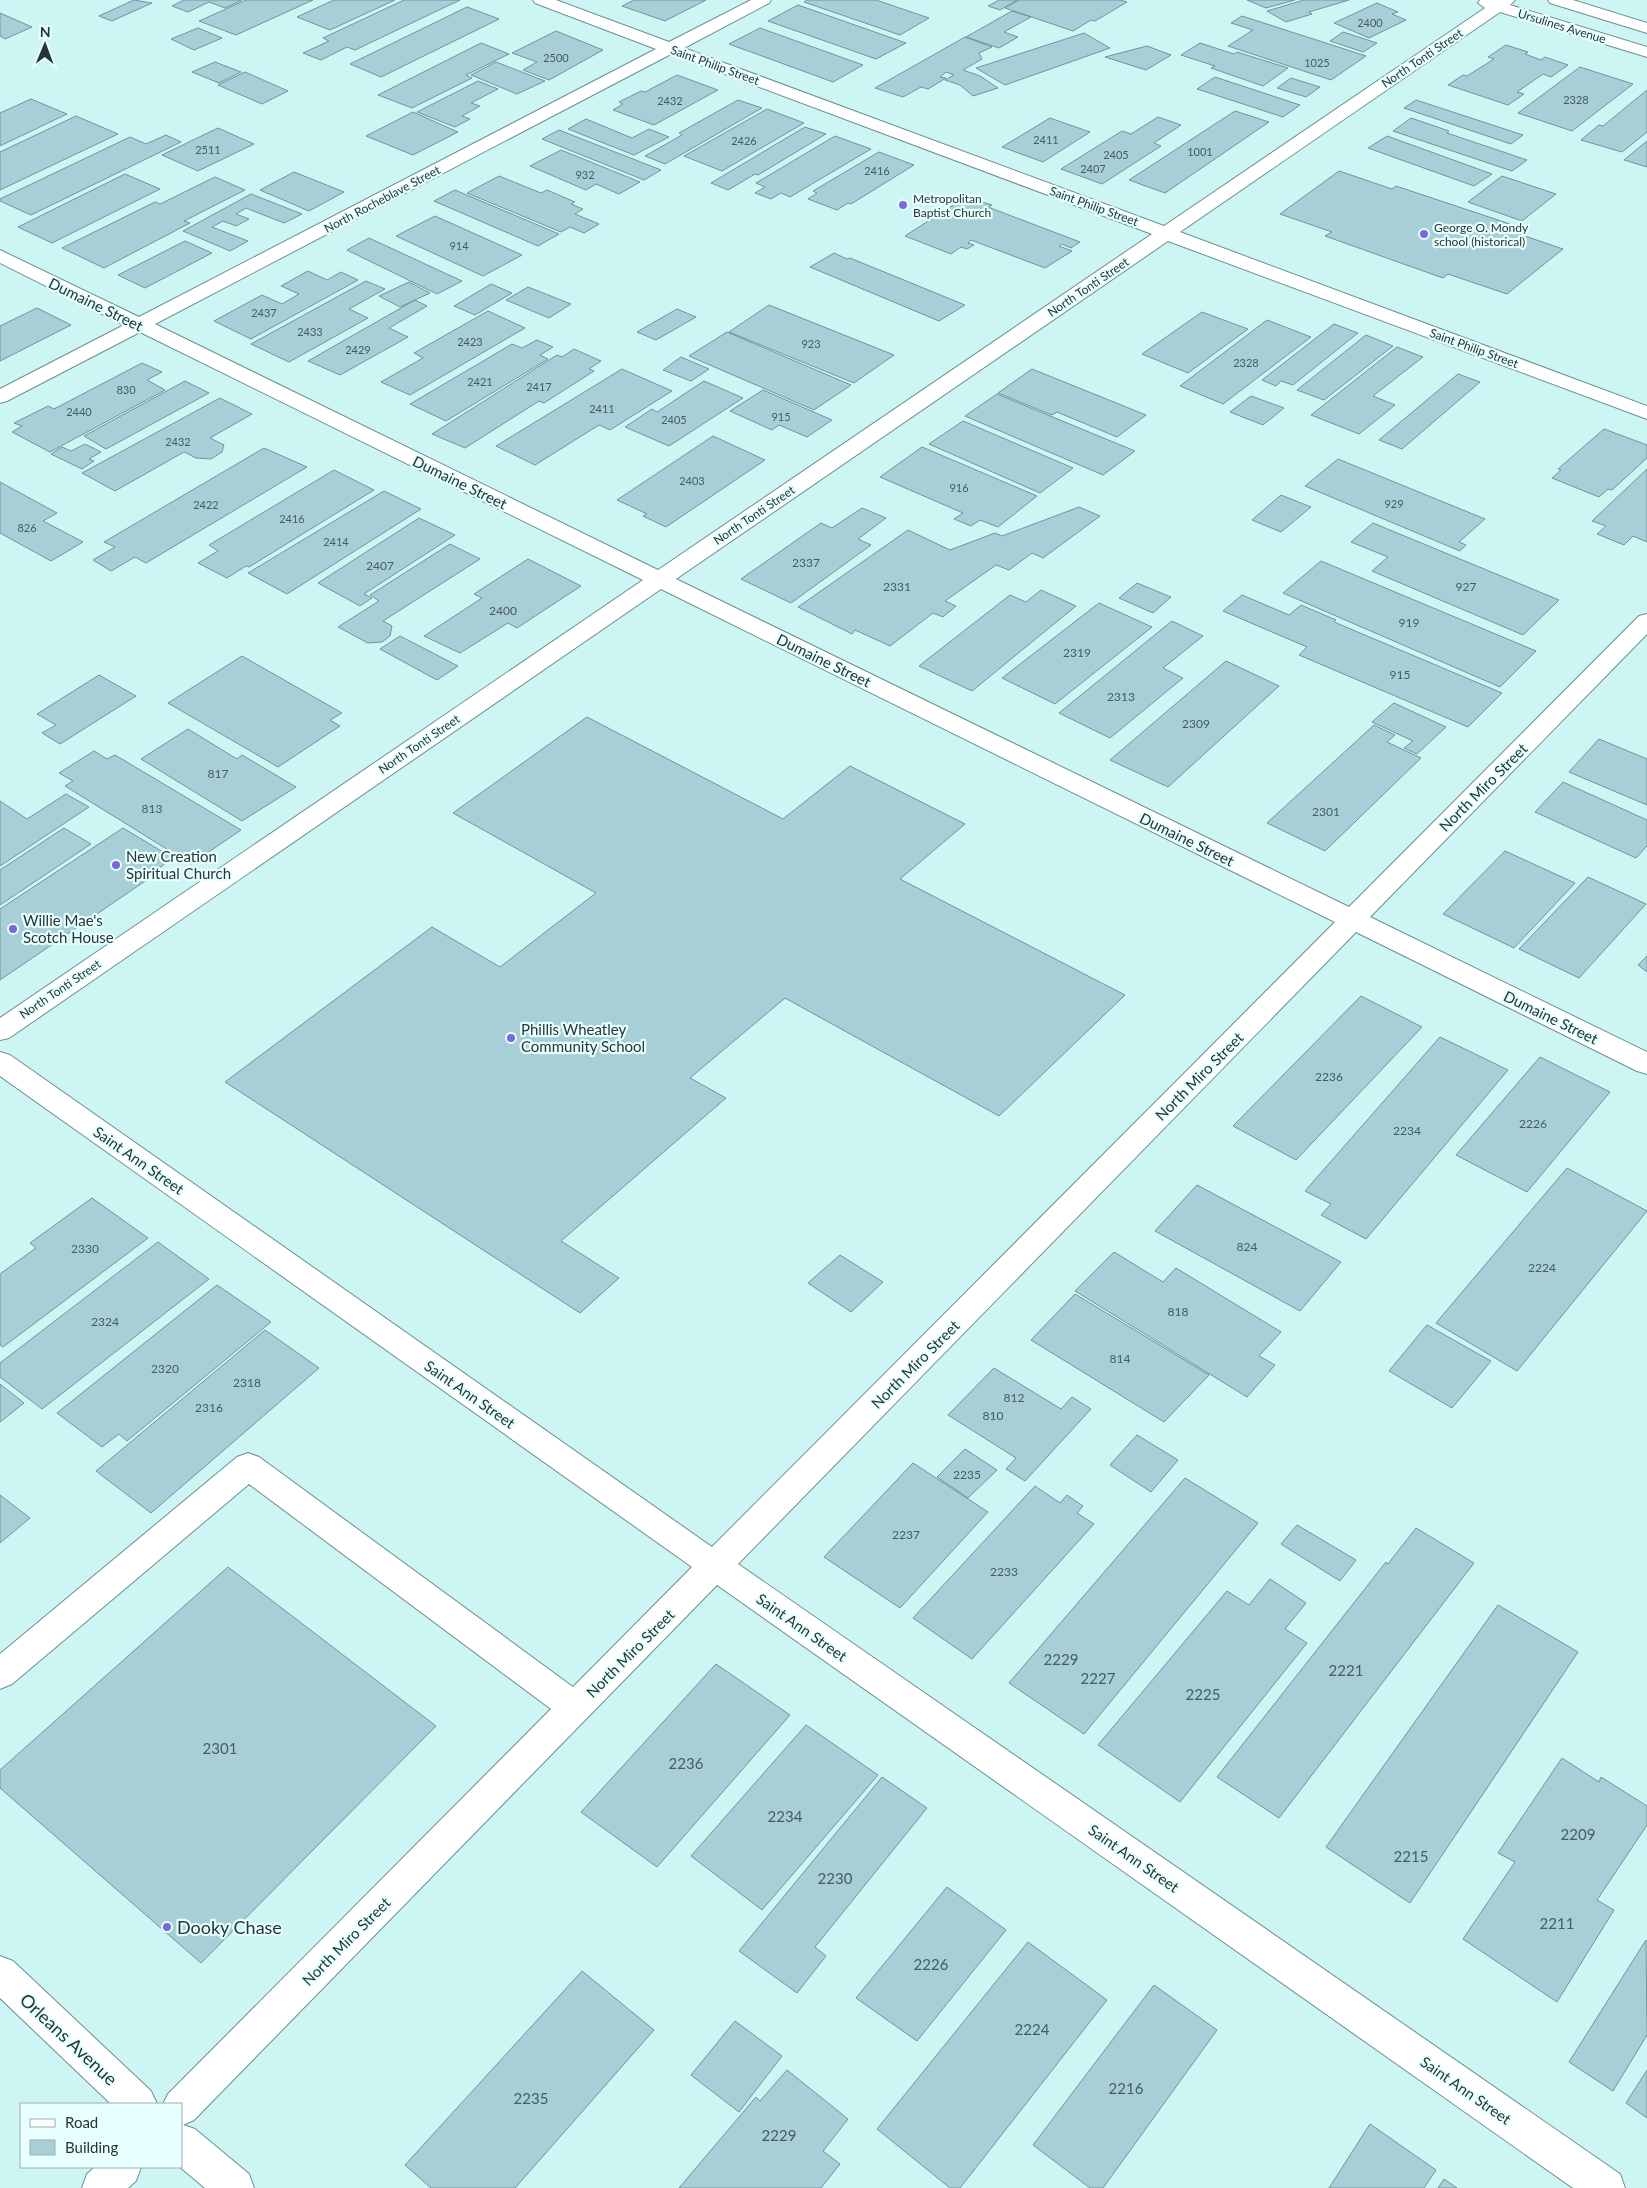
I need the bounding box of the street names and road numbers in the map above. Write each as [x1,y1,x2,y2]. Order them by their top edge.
street label: Ursulines Avenue [1516,5,1608,47]
street label: North Tonti Street [1378,25,1466,91]
street label: Saint Philip Street [669,42,762,88]
street label: North Rocheblave Street [321,162,443,236]
street label: Saint Philip Street [1048,183,1141,229]
street label: North Tonti Street [1044,254,1132,320]
street label: Dumaine Street [46,273,147,335]
street label: Saint Philip Street [1428,325,1521,371]
street label: Dumaine Street [410,451,511,513]
street label: North Tonti Street [710,482,798,548]
street label: Dumaine Street [774,629,875,691]
street label: North Tonti Street [375,711,463,777]
street label: North Miro Street [1435,739,1531,835]
street label: Dumaine Street [1137,808,1238,870]
street label: North Tonti Street [16,956,104,1022]
street label: Dumaine Street [1501,986,1602,1048]
street label: North Miro Street [1151,1028,1247,1124]
street label: Saint Ann Street [90,1122,188,1198]
street label: North Miro Street [867,1316,963,1412]
street label: Saint Ann Street [421,1356,519,1432]
street label: Saint Ann Street [753,1589,851,1665]
street label: North Miro Street [582,1605,678,1701]
street label: Saint Ann Street [1085,1820,1183,1896]
street label: North Miro Street [298,1893,394,1989]
street label: Orleans Avenue [16,1988,122,2090]
street label: Saint Ann Street [1417,2052,1515,2128]

